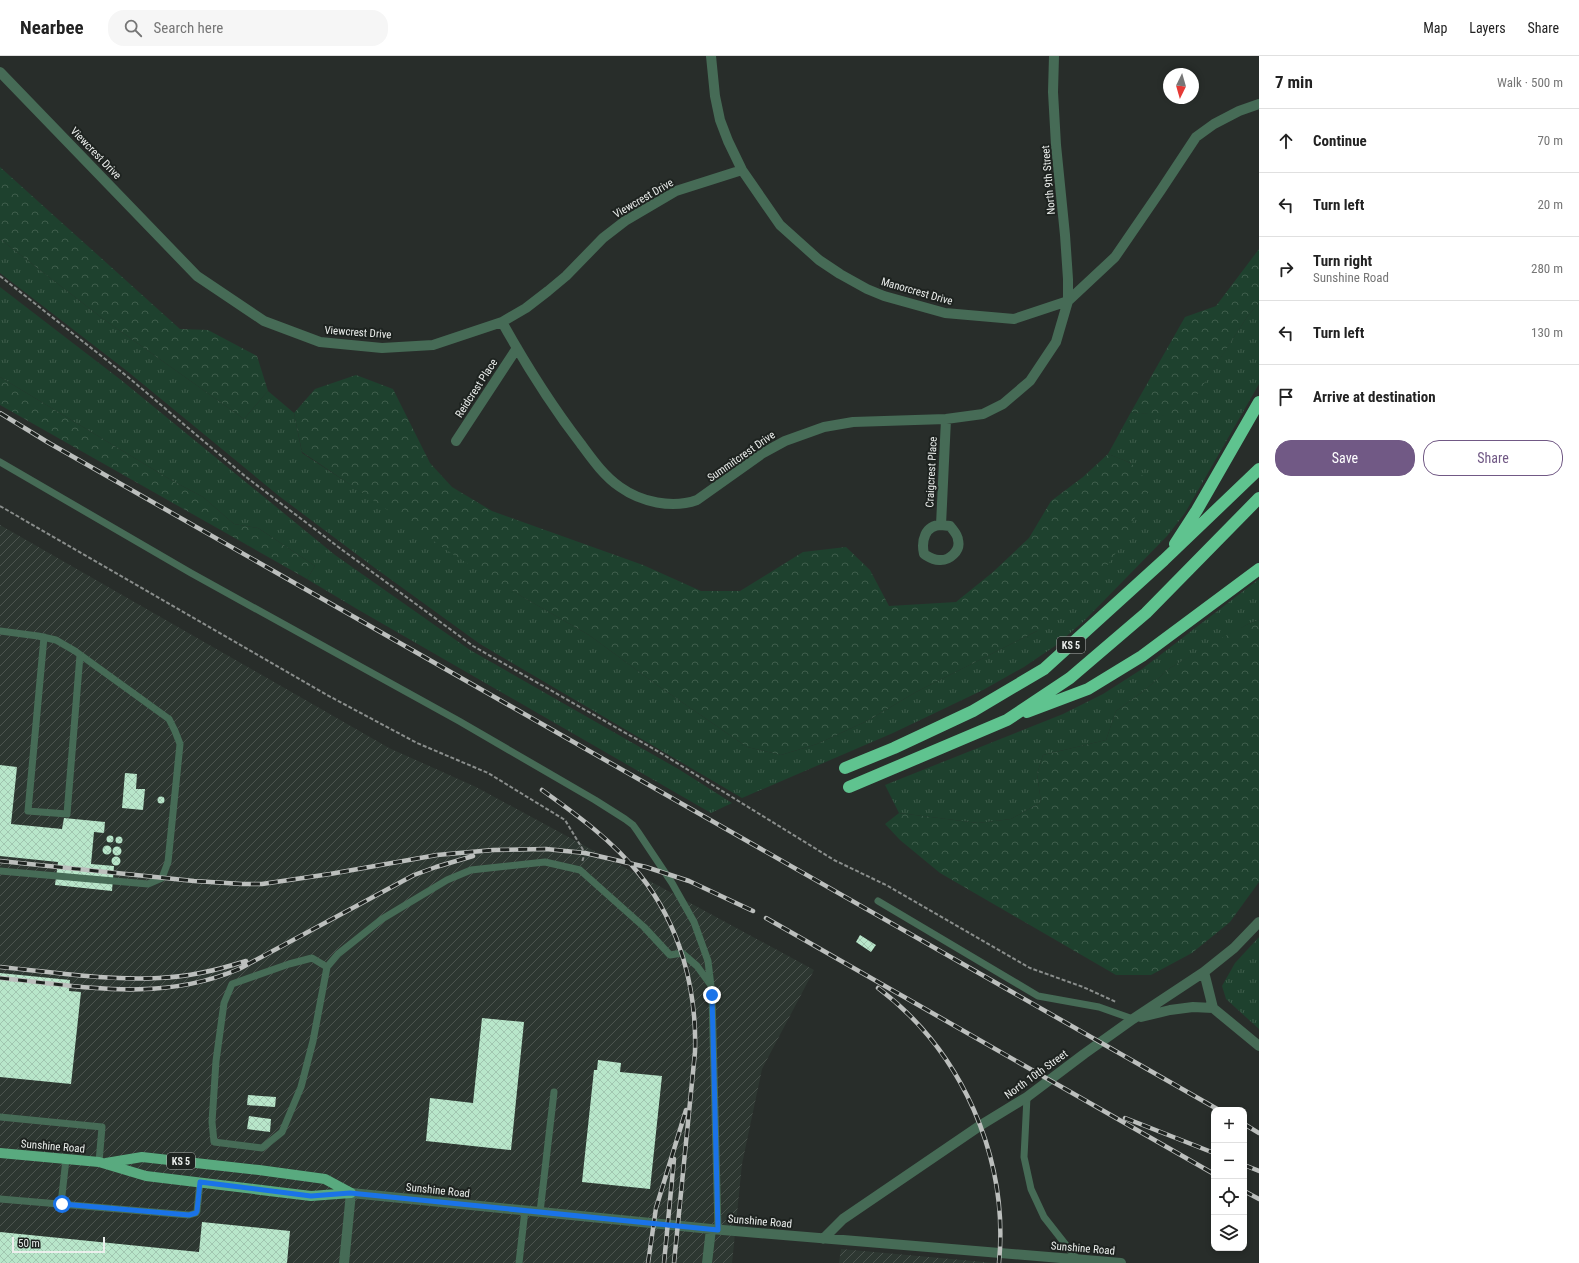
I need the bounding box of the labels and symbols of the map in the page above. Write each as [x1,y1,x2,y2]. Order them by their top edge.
north arrow [1163,68,1199,104]
street label: Viewcrest Drive [68,125,124,182]
street label: North 9th Street [1039,145,1058,215]
street label: Viewcrest Drive [611,176,676,221]
street label: Manorcrest Drive [880,275,954,308]
street label: Viewcrest Drive [324,324,392,341]
street label: Reidcrest Place [453,356,500,420]
street label: Summitcrest Drive [705,428,778,485]
street label: Craigcrest Place [923,436,940,508]
road number: KS 5 [1057,637,1085,653]
route end [703,986,721,1004]
street label: North 10th Street [1002,1047,1070,1102]
street label: Sunshine Road [20,1137,86,1156]
road number: KS 5 [167,1153,195,1169]
street label: Sunshine Road [405,1181,471,1200]
route start [53,1195,71,1213]
street label: Sunshine Road [727,1212,793,1231]
scale bar [12,1235,105,1254]
street label: Sunshine Road [1050,1239,1116,1258]

